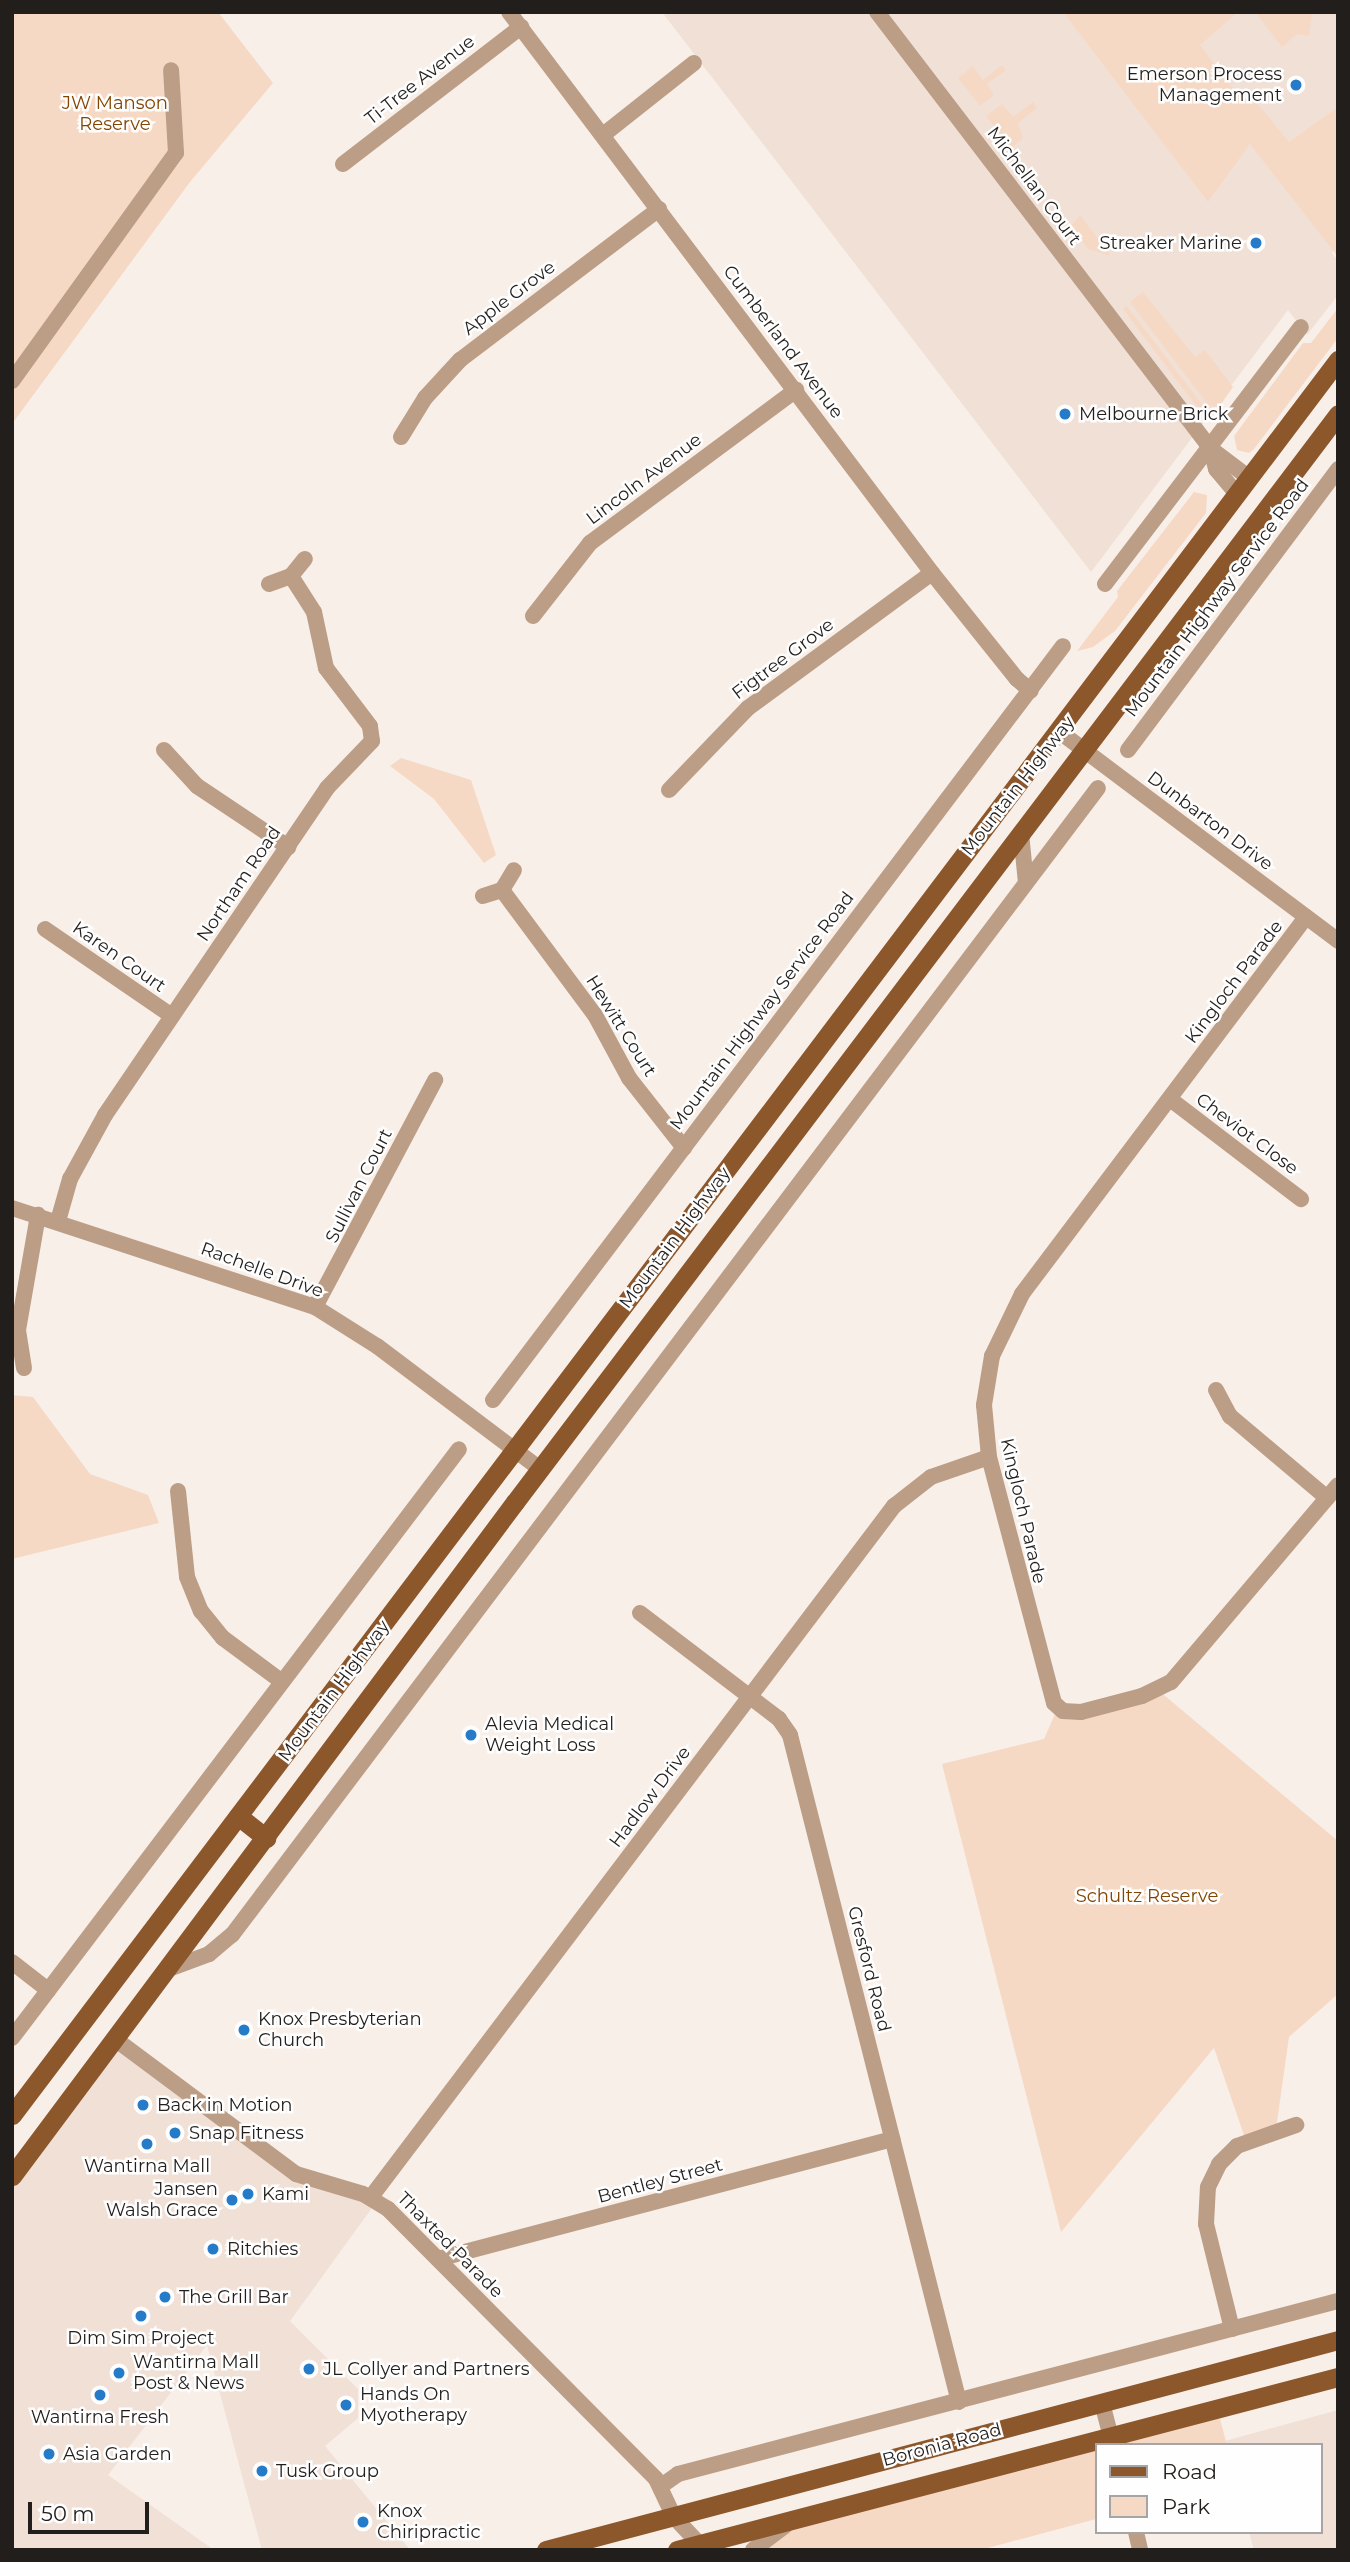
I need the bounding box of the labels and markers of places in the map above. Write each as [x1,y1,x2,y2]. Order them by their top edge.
place label: Emerson Process Management [1127,64,1282,106]
marker: Emerson Process Management [1288,77,1304,93]
place label: Streaker Marine [1099,232,1242,254]
marker: Streaker Marine [1248,235,1264,251]
place label: Melbourne Brick [1079,403,1229,425]
marker: Melbourne Brick [1057,406,1073,422]
place label: Alevia Medical Weight Loss [485,1714,614,1756]
marker: Alevia Medical Weight Loss [463,1727,479,1743]
place label: Knox Presbyterian Church [258,2009,422,2052]
marker: Knox Presbyterian Church [236,2022,252,2038]
place label: Back in Motion [157,2094,292,2116]
marker: Back in Motion [135,2097,151,2113]
place label: Snap Fitness [189,2122,304,2144]
marker: Snap Fitness [167,2125,183,2141]
marker: Wantirna Mall [139,2136,155,2152]
place label: Wantirna Mall [84,2155,210,2177]
place label: Jansen Walsh Grace [106,2179,218,2222]
place label: Kami [262,2183,309,2205]
marker: Kami [240,2186,256,2202]
marker: Jansen Walsh Grace [224,2192,240,2208]
place label: Ritchies [227,2238,298,2260]
marker: Ritchies [205,2241,221,2257]
place label: The Grill Bar [179,2286,289,2308]
marker: The Grill Bar [157,2289,173,2305]
marker: Dim Sim Project [133,2308,149,2324]
place label: Dim Sim Project [67,2327,215,2349]
place label: Wantirna Mall Post & News [133,2352,259,2394]
place label: JL Collyer and Partners [323,2358,530,2380]
marker: JL Collyer and Partners [301,2361,317,2377]
marker: Wantirna Mall Post & News [111,2365,127,2381]
place label: Hands On Myotherapy [360,2384,467,2426]
marker: Wantirna Fresh [92,2387,108,2403]
marker: Hands On Myotherapy [338,2397,354,2413]
place label: Wantirna Fresh [31,2406,169,2428]
place label: Asia Garden [63,2443,172,2465]
marker: Asia Garden [41,2446,57,2462]
place label: Tusk Group [276,2460,379,2482]
marker: Tusk Group [254,2463,270,2479]
place label: Knox Chiripractic [377,2501,481,2544]
marker: Knox Chiripractic [355,2514,371,2530]

